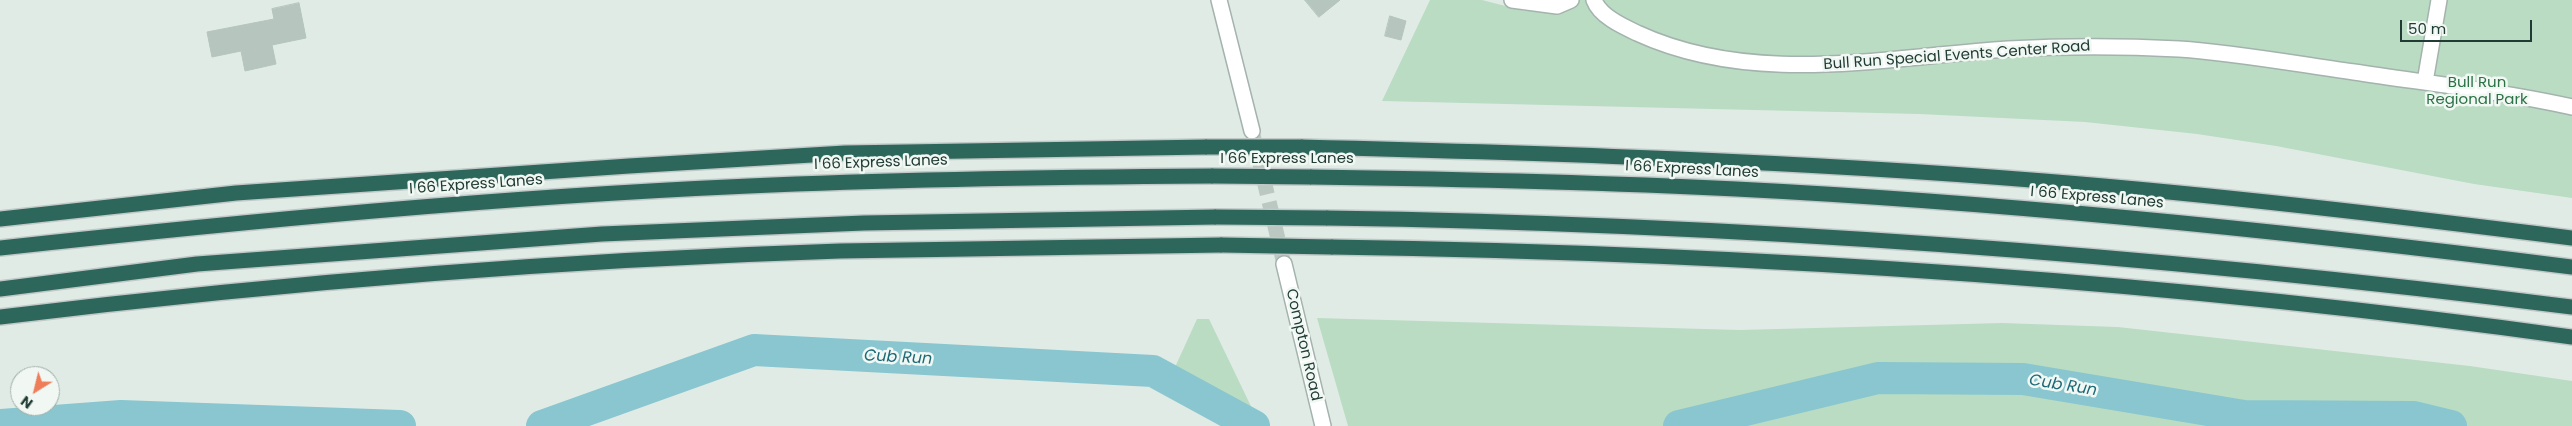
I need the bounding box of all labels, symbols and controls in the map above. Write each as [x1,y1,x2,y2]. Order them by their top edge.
scale bar [2402,10,2534,42]
text: 50 m [2408,18,2446,39]
street label: Bull Run Special Events Center Road [1823,38,2091,74]
park label: Bull Run Regional Park [2426,74,2528,109]
street label: I 66 Express Lanes [1220,150,1354,168]
street label: I 66 Express Lanes [814,152,948,174]
street label: I 66 Express Lanes [1625,158,1759,182]
street label: I 66 Express Lanes [409,171,543,199]
street label: I 66 Express Lanes [2030,183,2164,213]
street label: Compton Road [1281,287,1325,403]
water label: Cub Run [863,347,933,369]
north arrow [10,366,60,416]
water label: Cub Run [2028,371,2098,401]
text: N [17,391,37,414]

